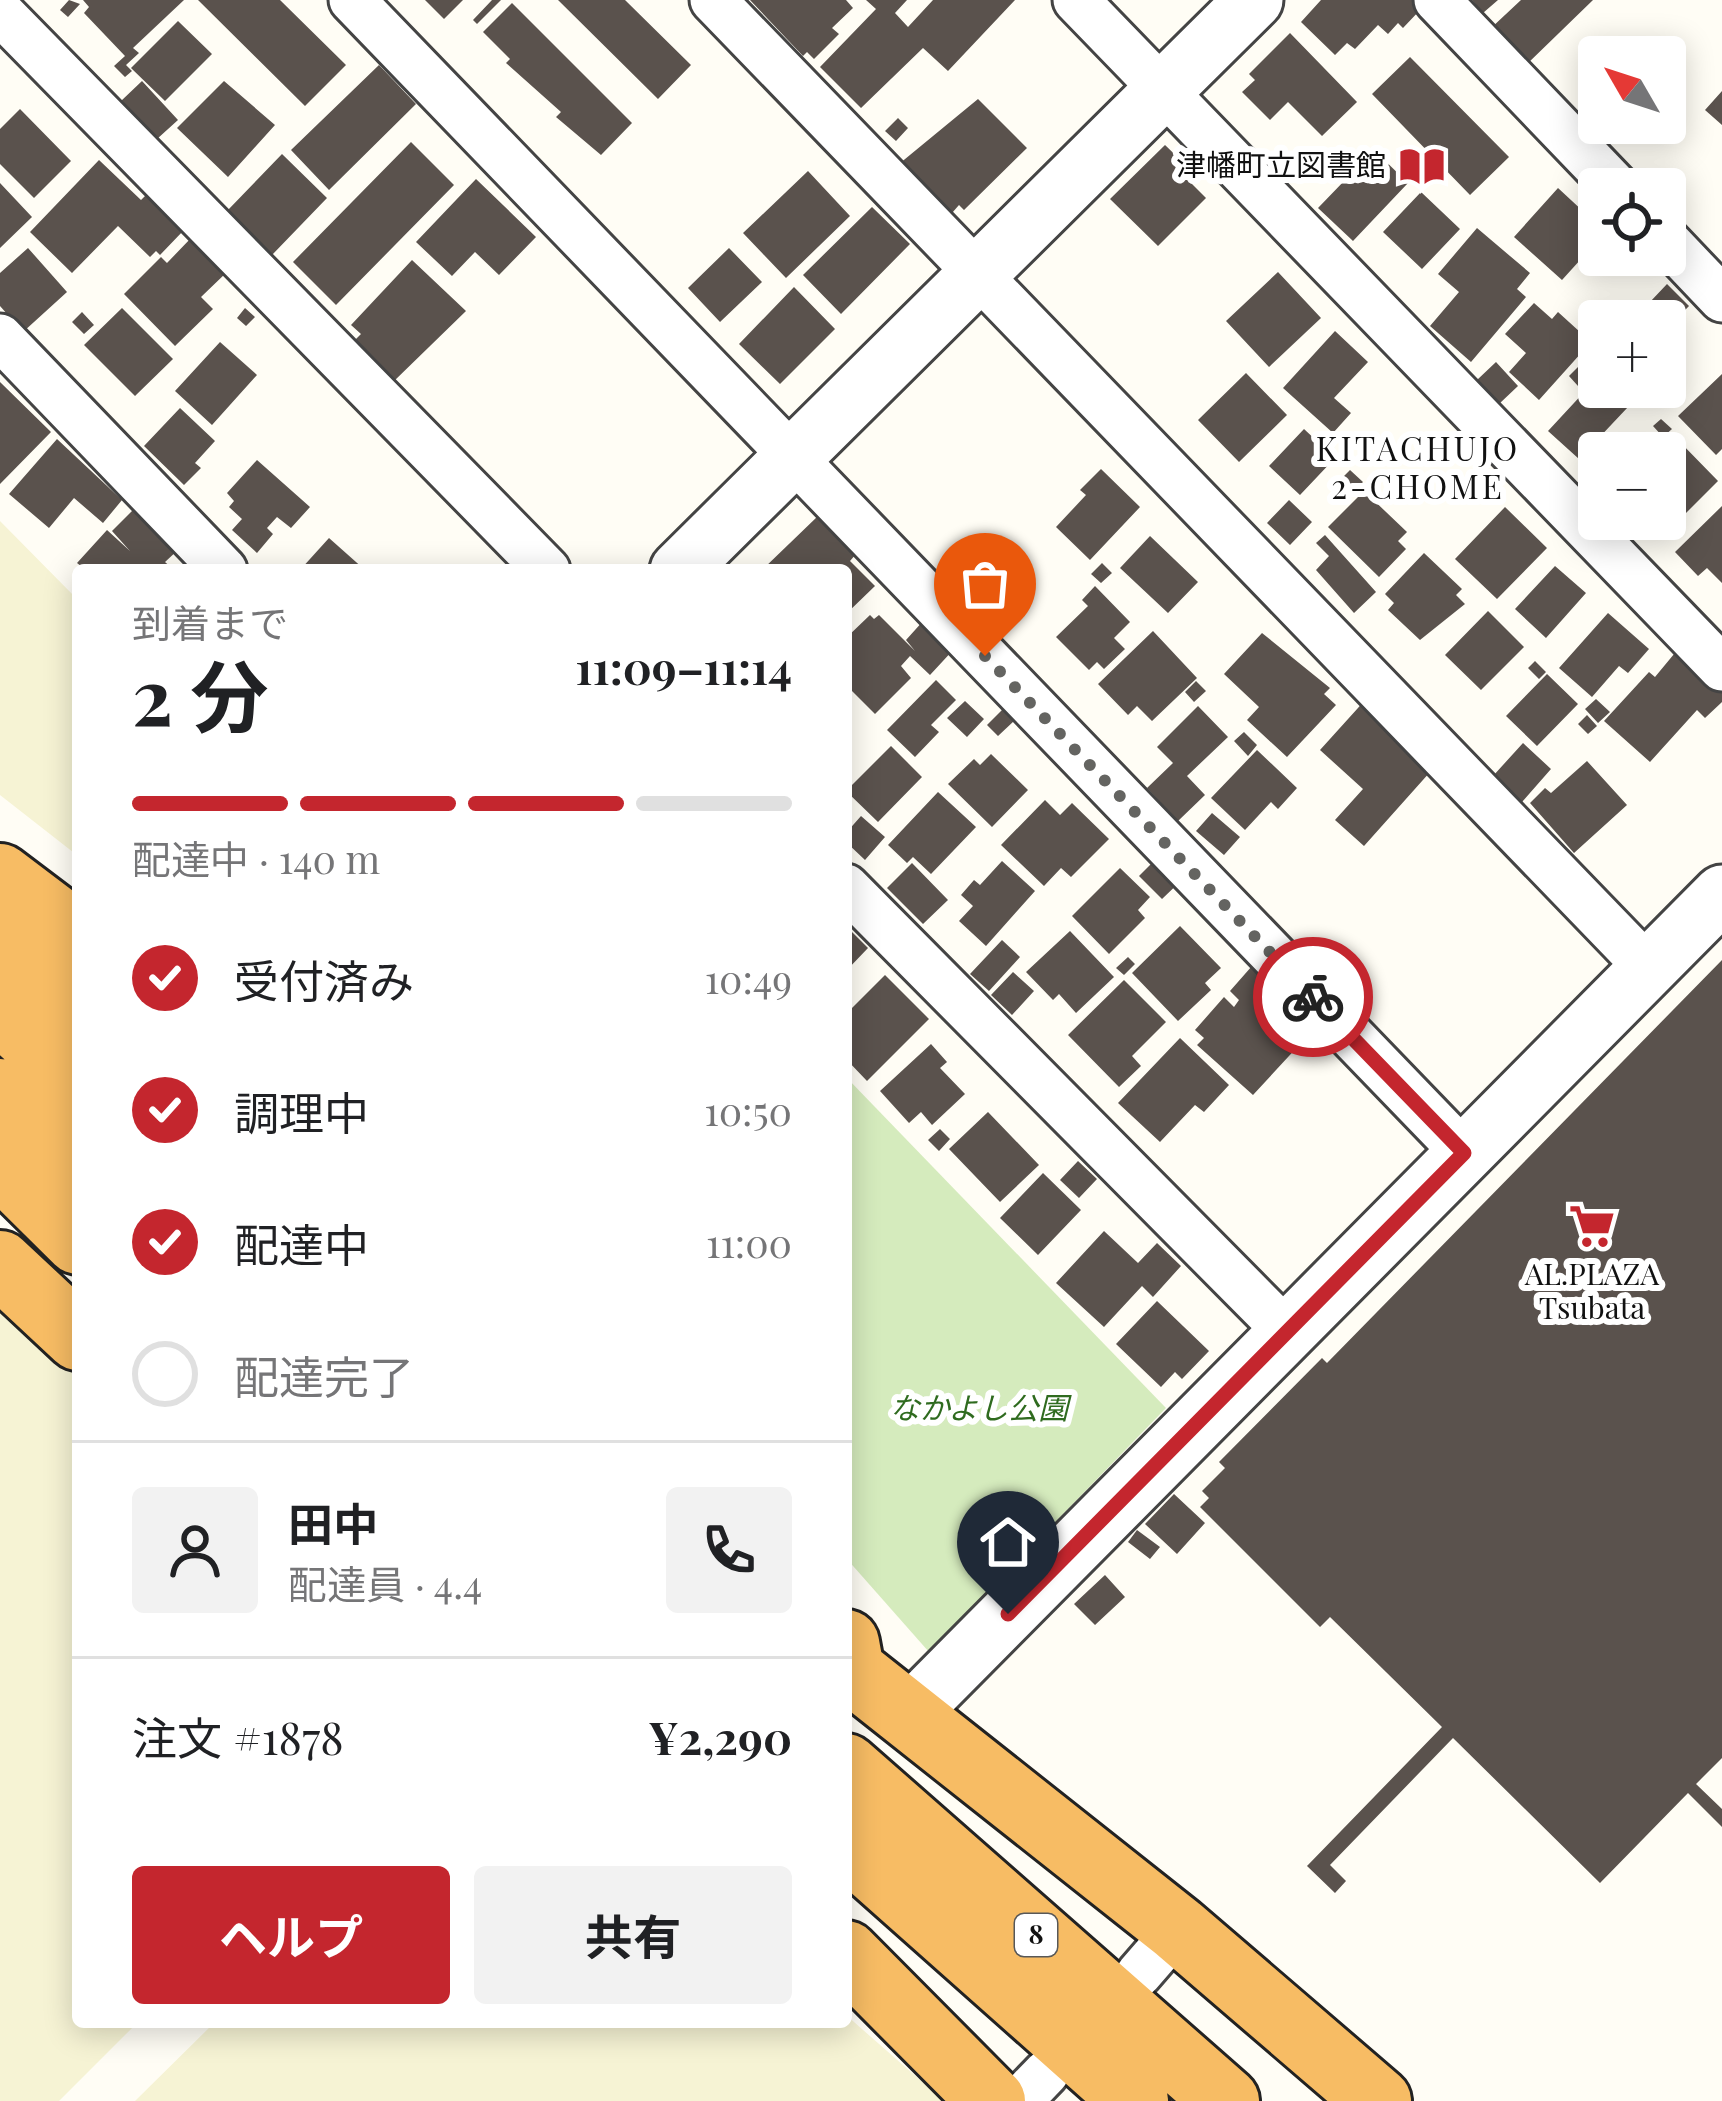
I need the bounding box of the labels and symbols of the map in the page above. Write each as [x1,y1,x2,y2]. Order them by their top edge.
north arrow [1578,36,1686,144]
library icon: 津幡町立図書館 [1397,141,1447,191]
place label: 津幡町立図書館 [1176,144,1386,184]
district label: KITACHUJO 2-CHOME [1316,425,1520,507]
pin [934,533,1036,656]
courier [1253,937,1373,1057]
supermarket icon: AL.PLAZA Tsubata [1567,1201,1617,1251]
place label: AL.PLAZA Tsubata [1524,1253,1660,1327]
park label: なかよし公園 [890,1387,1072,1427]
pin [957,1491,1059,1614]
road number: 8 [1015,1914,1057,1956]

